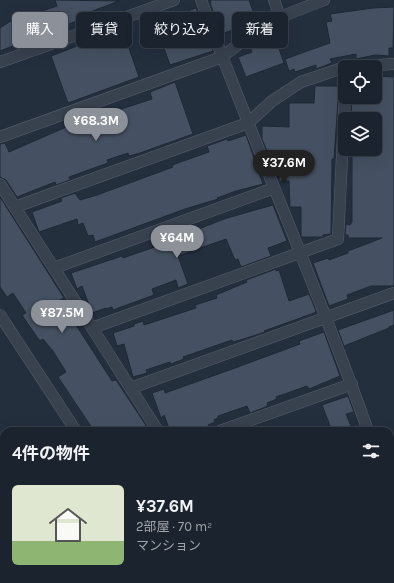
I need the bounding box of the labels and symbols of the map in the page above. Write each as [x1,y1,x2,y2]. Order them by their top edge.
pin: ¥68.3M [63,108,129,142]
pin: ¥37.6M [251,150,317,184]
pin: ¥64M [153,225,201,259]
pin: ¥87.5M [29,300,95,334]

